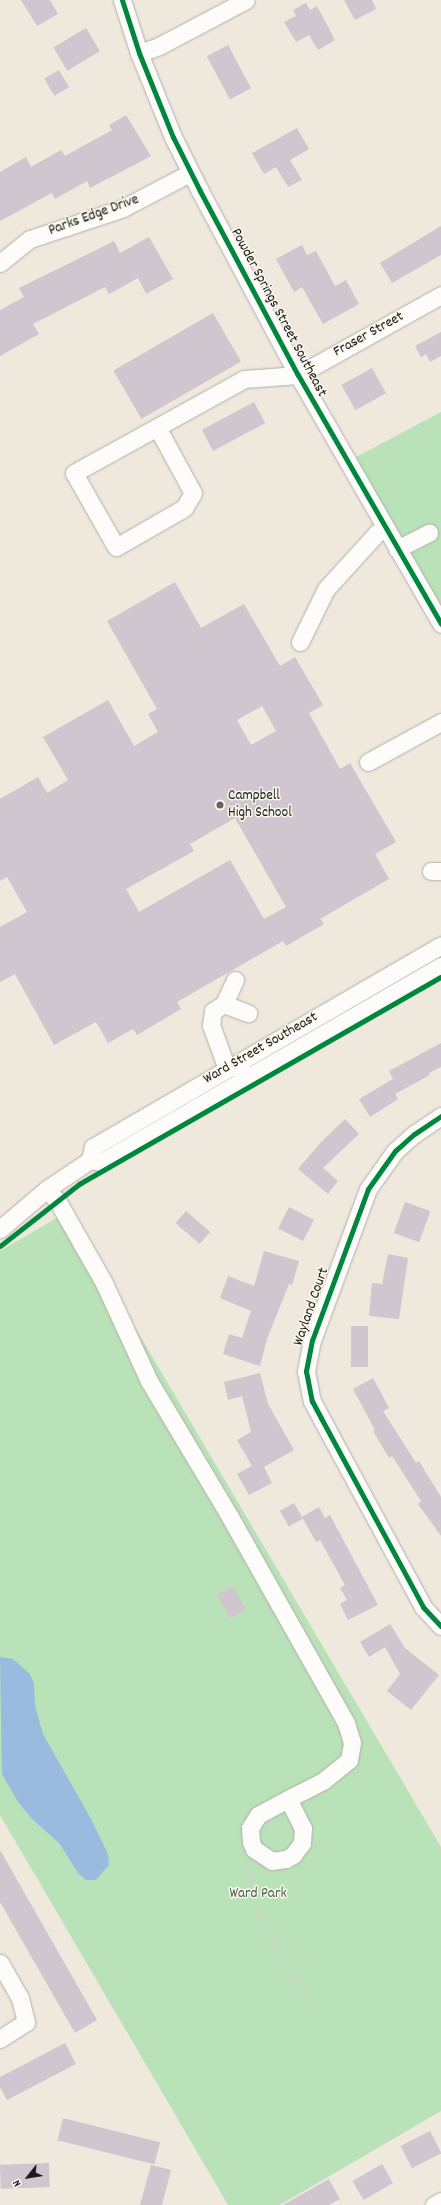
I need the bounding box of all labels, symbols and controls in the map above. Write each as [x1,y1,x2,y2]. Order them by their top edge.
street label: Parks Edge Drive [46,191,142,241]
street label: Powder Springs Street Southeast [226,226,330,400]
street label: Fraser Street [331,308,407,362]
place label: Campbell High School [228,787,292,822]
marker: Campbell High School [215,800,225,810]
street label: Ward Street Southeast [201,1009,321,1089]
street label: Wayland Court [290,1266,334,1348]
park label: Ward Park [229,1886,287,1904]
north arrow [8,2157,48,2197]
text: N [9,2177,26,2189]

